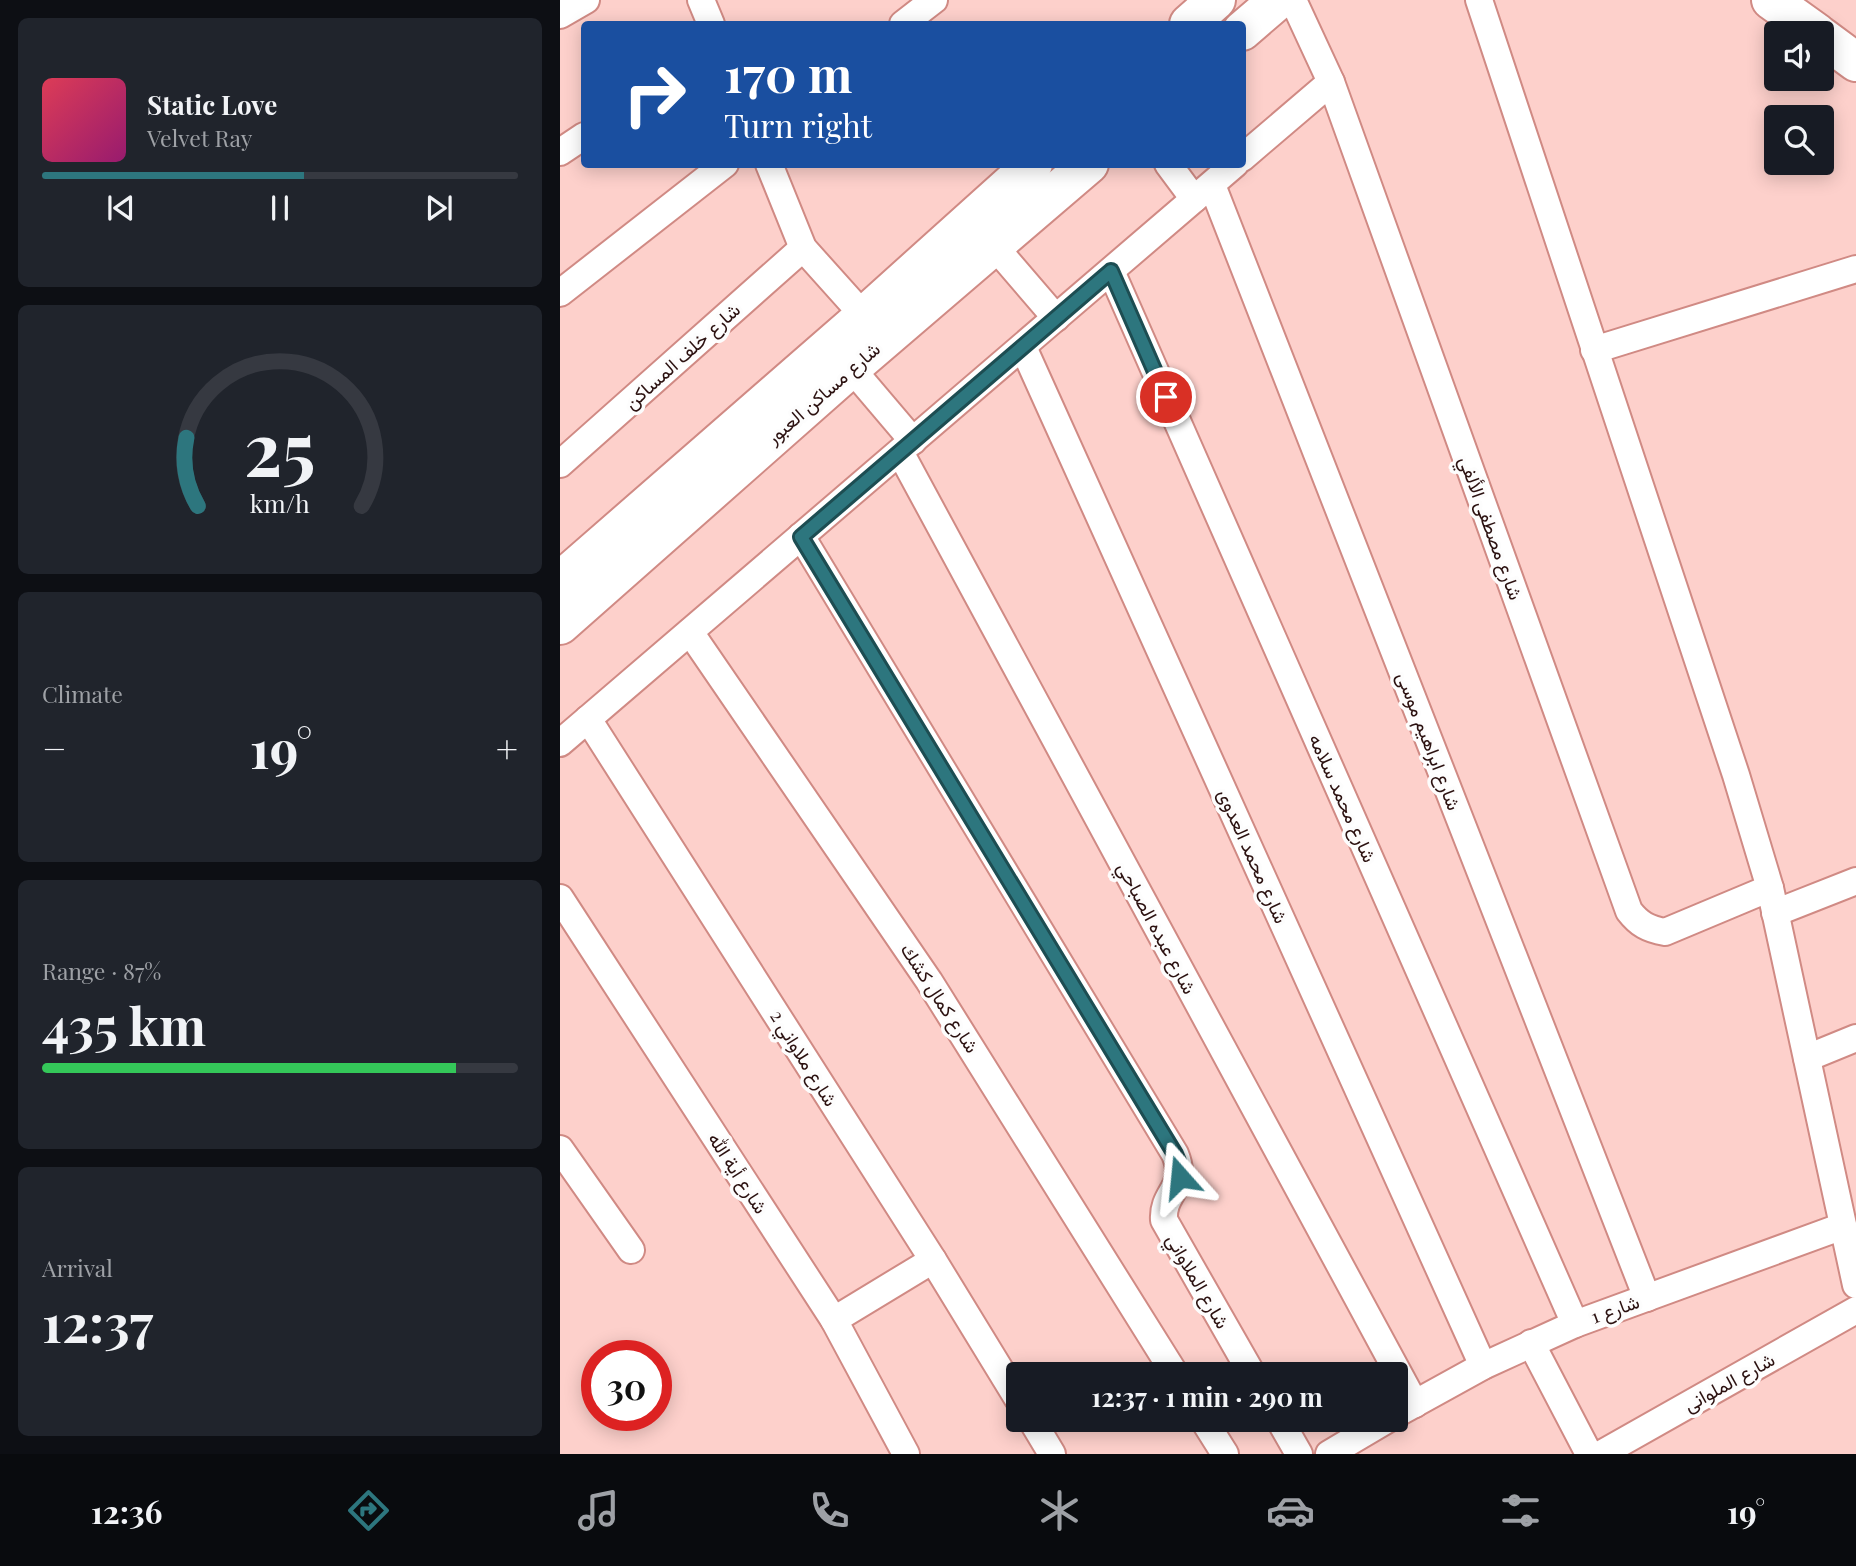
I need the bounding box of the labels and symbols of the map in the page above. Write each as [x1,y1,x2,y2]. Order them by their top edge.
street label: شارع خلف المساكن [618,296,746,415]
street label: شارع مساكن العبور [759,335,886,450]
pin [1136,367,1196,427]
street label: شارع مصطفى الألفي [1450,452,1530,605]
street label: شارع ابراهيم موسى [1391,668,1468,814]
street label: شارع محمد سلامه [1303,729,1384,866]
street label: شارع محمد العدوى [1212,784,1295,927]
street label: شارع عبده الصباحي [1109,857,1204,1000]
street label: شارع كمال كشك [895,938,986,1058]
street label: شارع ملاواني 2 [762,1004,845,1113]
street label: شارع أية الله [702,1127,775,1219]
position arrow [1143,1140,1217,1214]
street label: شارع الملاواني [1158,1228,1237,1335]
street label: شارع 1 [1587,1287,1643,1330]
speed limit sign: 30 [581,1340,672,1431]
street label: شارع الملوانى [1678,1345,1779,1418]

